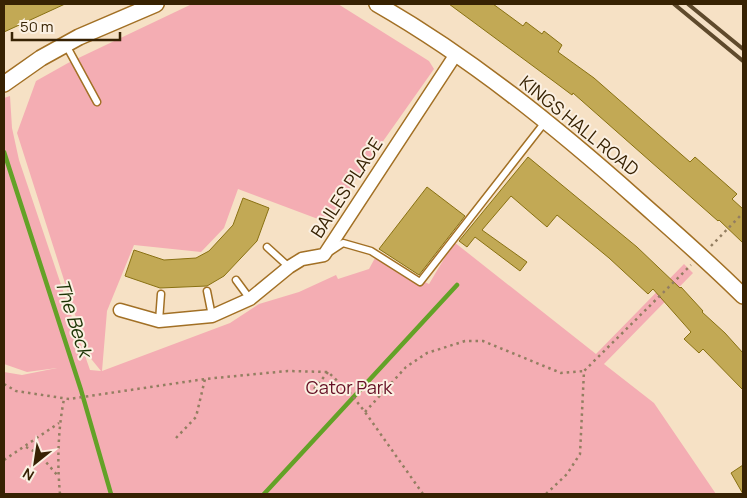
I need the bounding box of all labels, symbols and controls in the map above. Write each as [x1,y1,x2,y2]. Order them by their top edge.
scale bar [12,10,120,42]
text: 50 m [20,16,54,37]
street label: KINGS HALL ROAD [515,70,644,181]
street label: BAILES PLACE [305,133,387,242]
water label: The Beck [49,276,100,363]
park label: Cator Park [306,375,393,399]
north arrow [10,438,60,488]
text: N [19,464,37,485]

